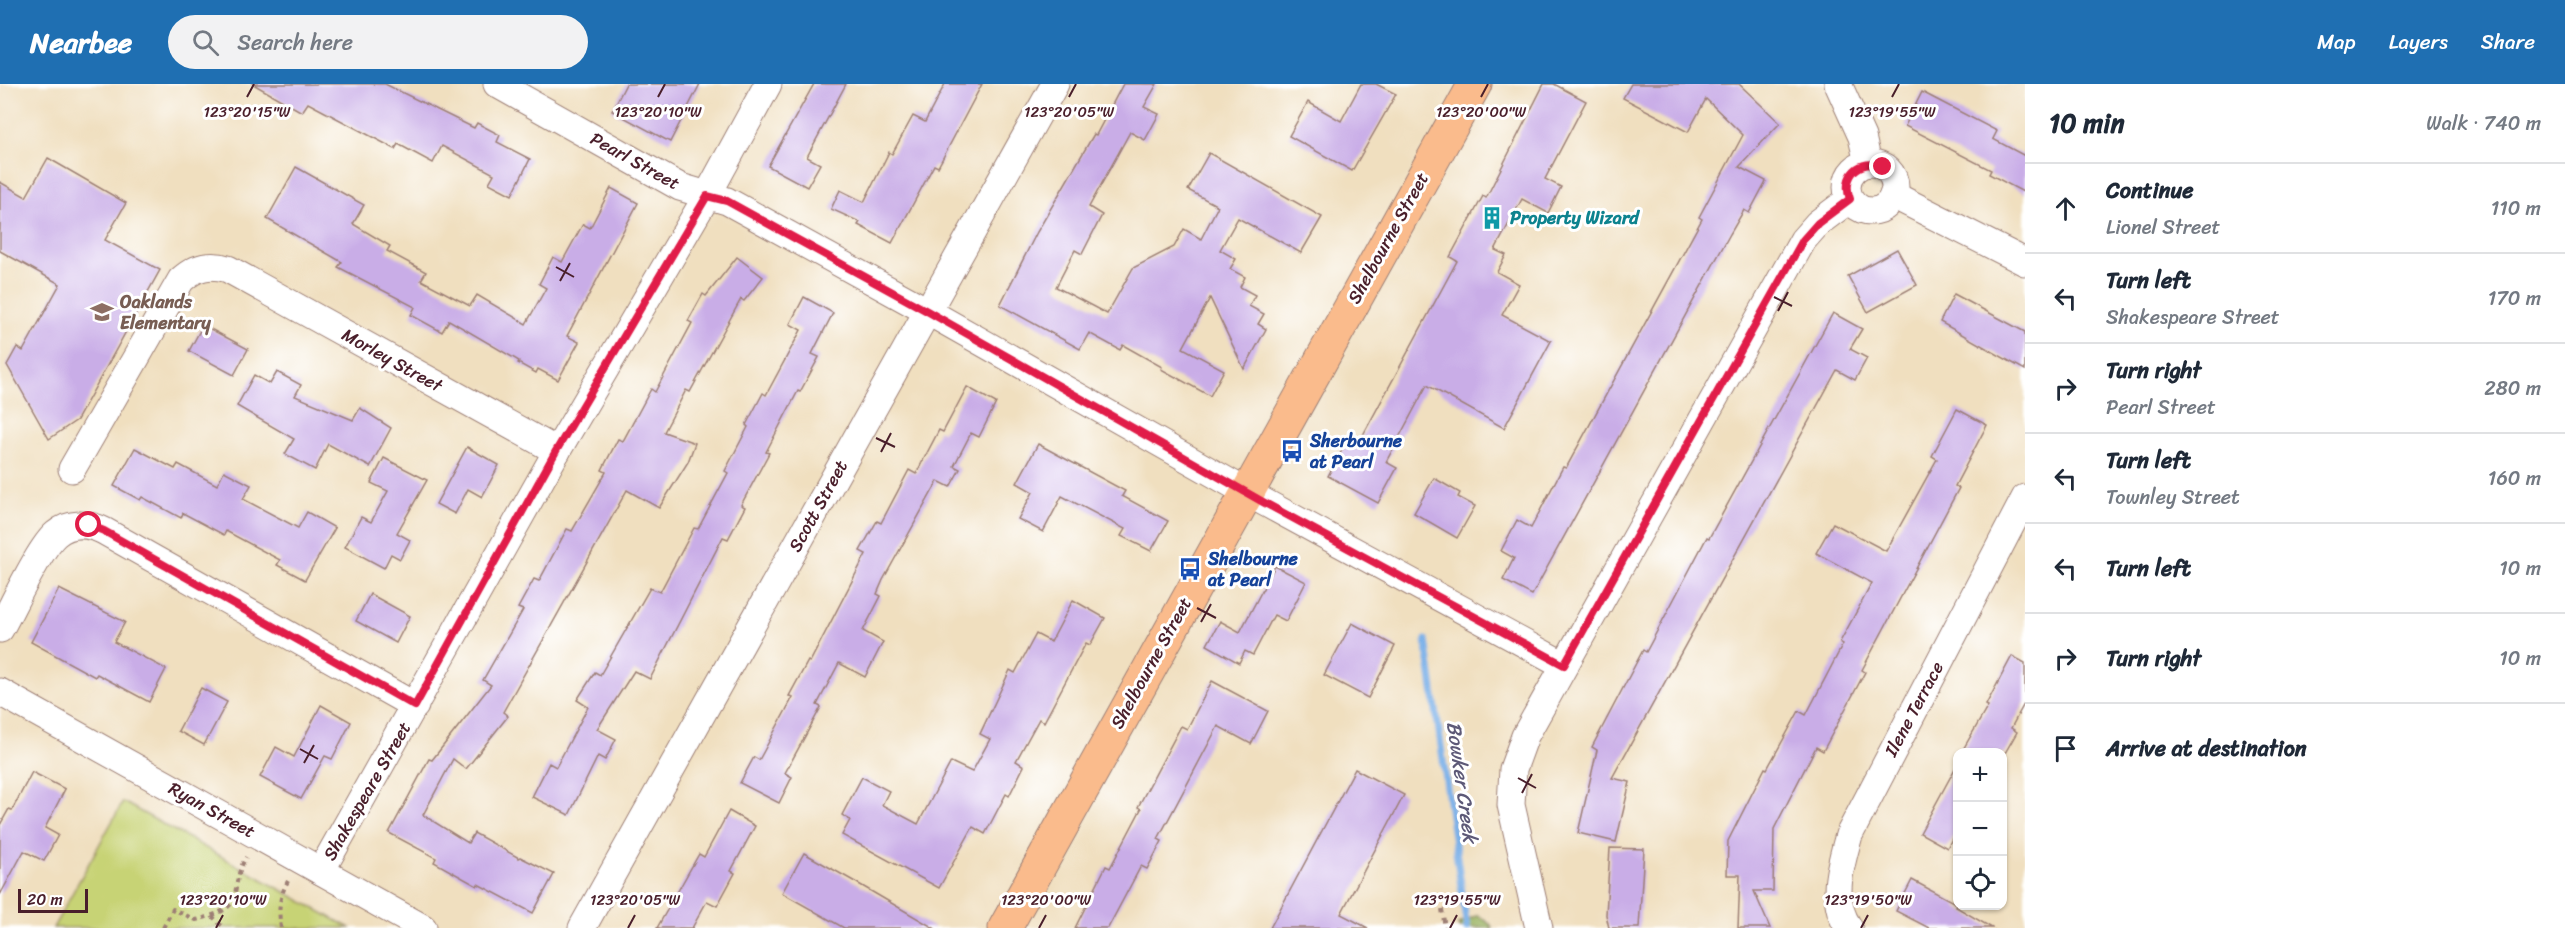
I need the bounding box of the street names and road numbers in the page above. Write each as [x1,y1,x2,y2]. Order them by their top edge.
street label: Pearl Street [584,123,686,199]
street label: Shelbourne Street [1339,166,1438,310]
street label: Morley Street [336,319,449,401]
street label: Scott Street [779,454,857,558]
street label: Shelbourne Street [1102,591,1201,735]
street label: Ilene Terrace [1875,655,1953,763]
street label: Shakespeare Street [314,715,420,867]
street label: Ryan Street [163,773,262,847]

